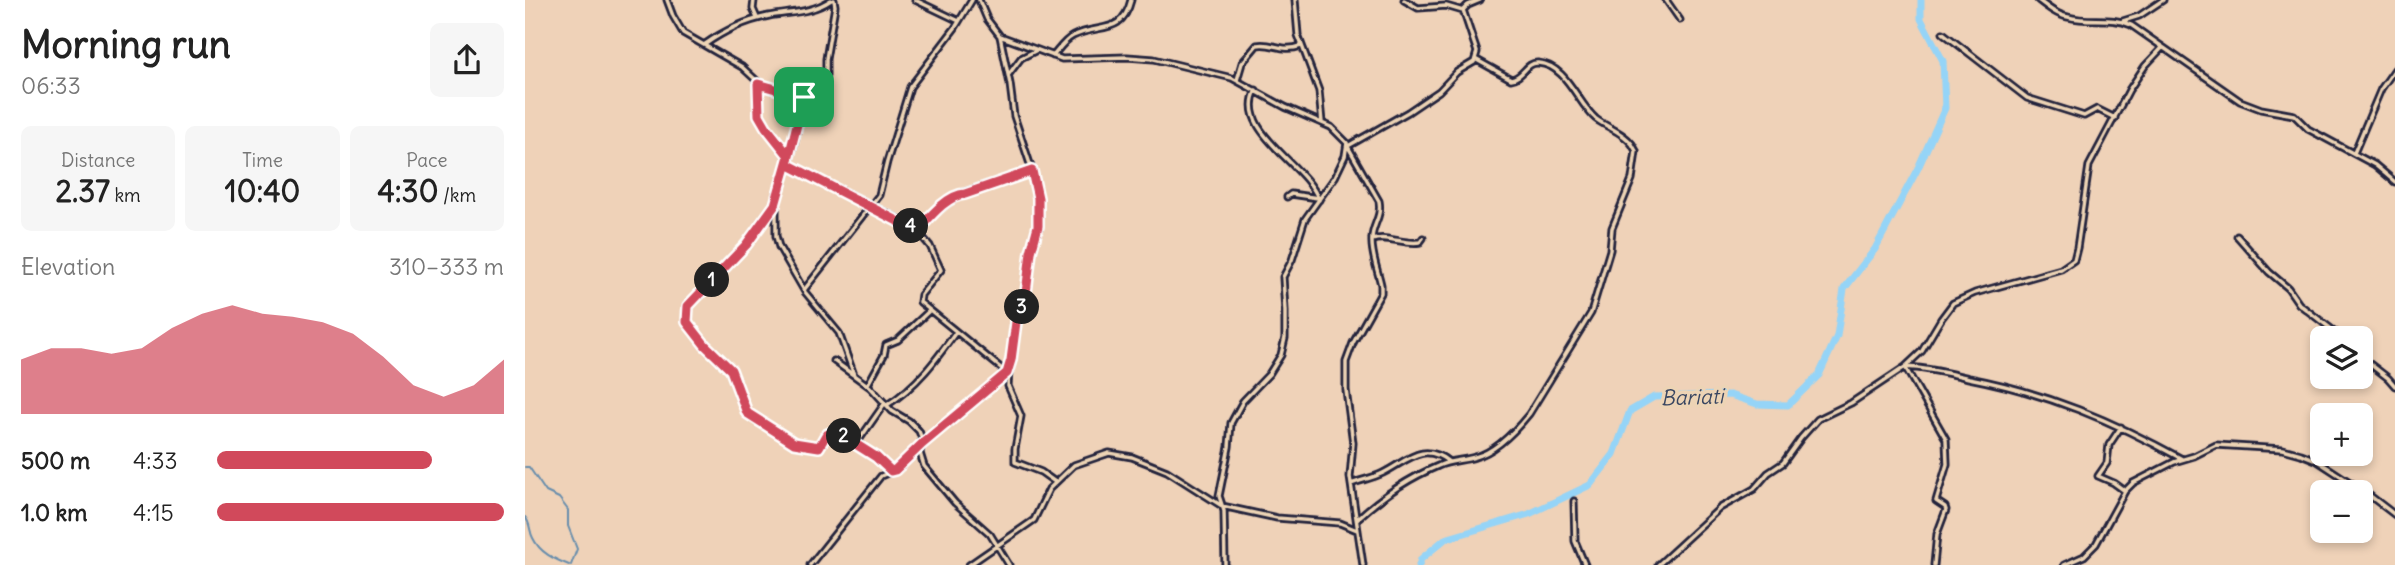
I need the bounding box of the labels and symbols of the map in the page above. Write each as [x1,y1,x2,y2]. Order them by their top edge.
pin [774,67,834,127]
pin: 4 [893,208,929,244]
pin: 1 [695,262,729,298]
pin: 3 [1005,290,1039,324]
water label: Bariati [1660,382,1726,412]
pin: 2 [827,418,861,453]

